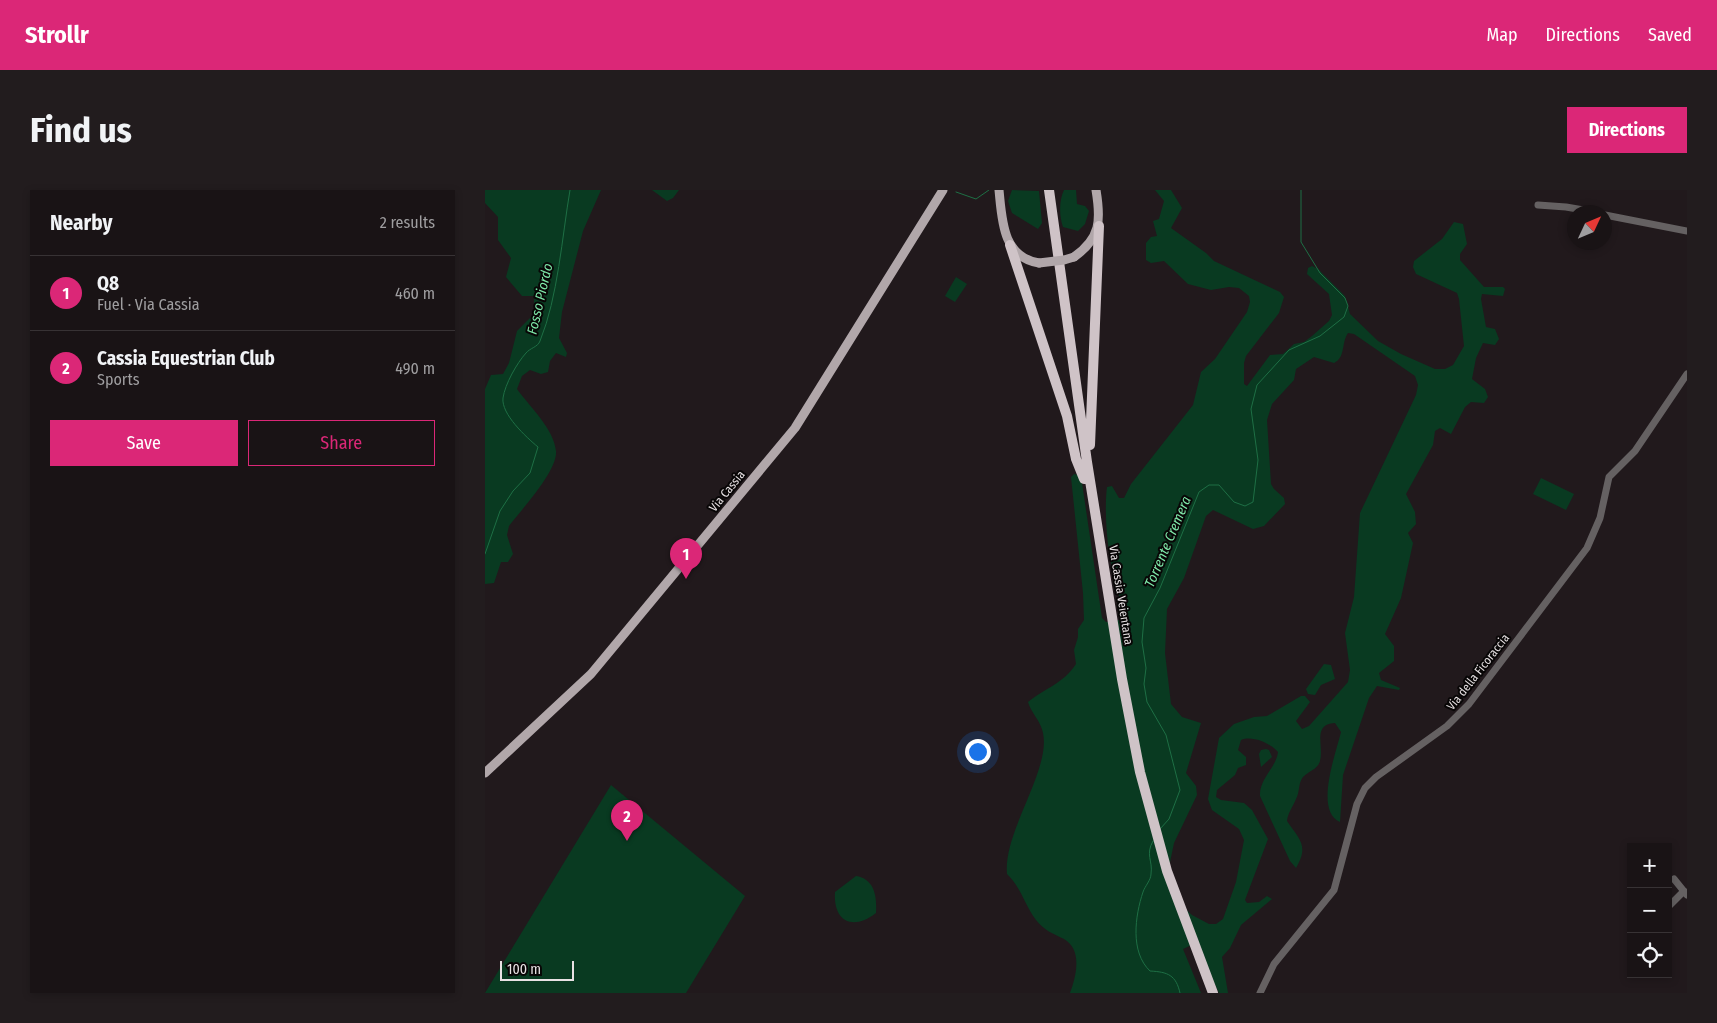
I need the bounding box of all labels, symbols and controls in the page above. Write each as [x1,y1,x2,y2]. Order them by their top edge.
text: Strollr [25,21,89,49]
text: Map [1486,24,1518,46]
text: Directions [1546,24,1620,46]
text: Saved [1648,24,1692,46]
button: Directions [1567,107,1687,153]
text: Find us [30,109,132,151]
north arrow [1567,205,1612,250]
text: Nearby [50,210,112,236]
text: 2 results [380,213,435,232]
water label: Fosso Piordo [524,262,556,336]
text: Q8 [97,272,119,295]
text: 1 [63,284,69,303]
text: 460 m [395,284,435,303]
text: Fuel · Via Cassia [97,295,200,314]
text: Cassia Equestrian Club [97,347,275,370]
text: 2 [62,359,70,378]
text: 490 m [395,359,435,378]
text: Sports [97,370,140,389]
button: Save [50,420,238,466]
button: Share [248,420,435,466]
street label: Via Cassia [706,468,748,514]
water label: Torrente Cremera [1141,494,1195,590]
pin: 1 [670,538,702,579]
street label: Via Cassia Veientana [1106,544,1136,646]
street label: Via della Ficoraccia [1444,631,1512,713]
your location [965,739,991,765]
pin: 2 [611,800,643,841]
map controls [1627,843,1672,978]
button: + [1627,843,1672,888]
button: − [1627,888,1672,933]
button: locate [1627,933,1672,978]
scale bar [500,958,574,981]
text: 100 m [507,961,541,978]

